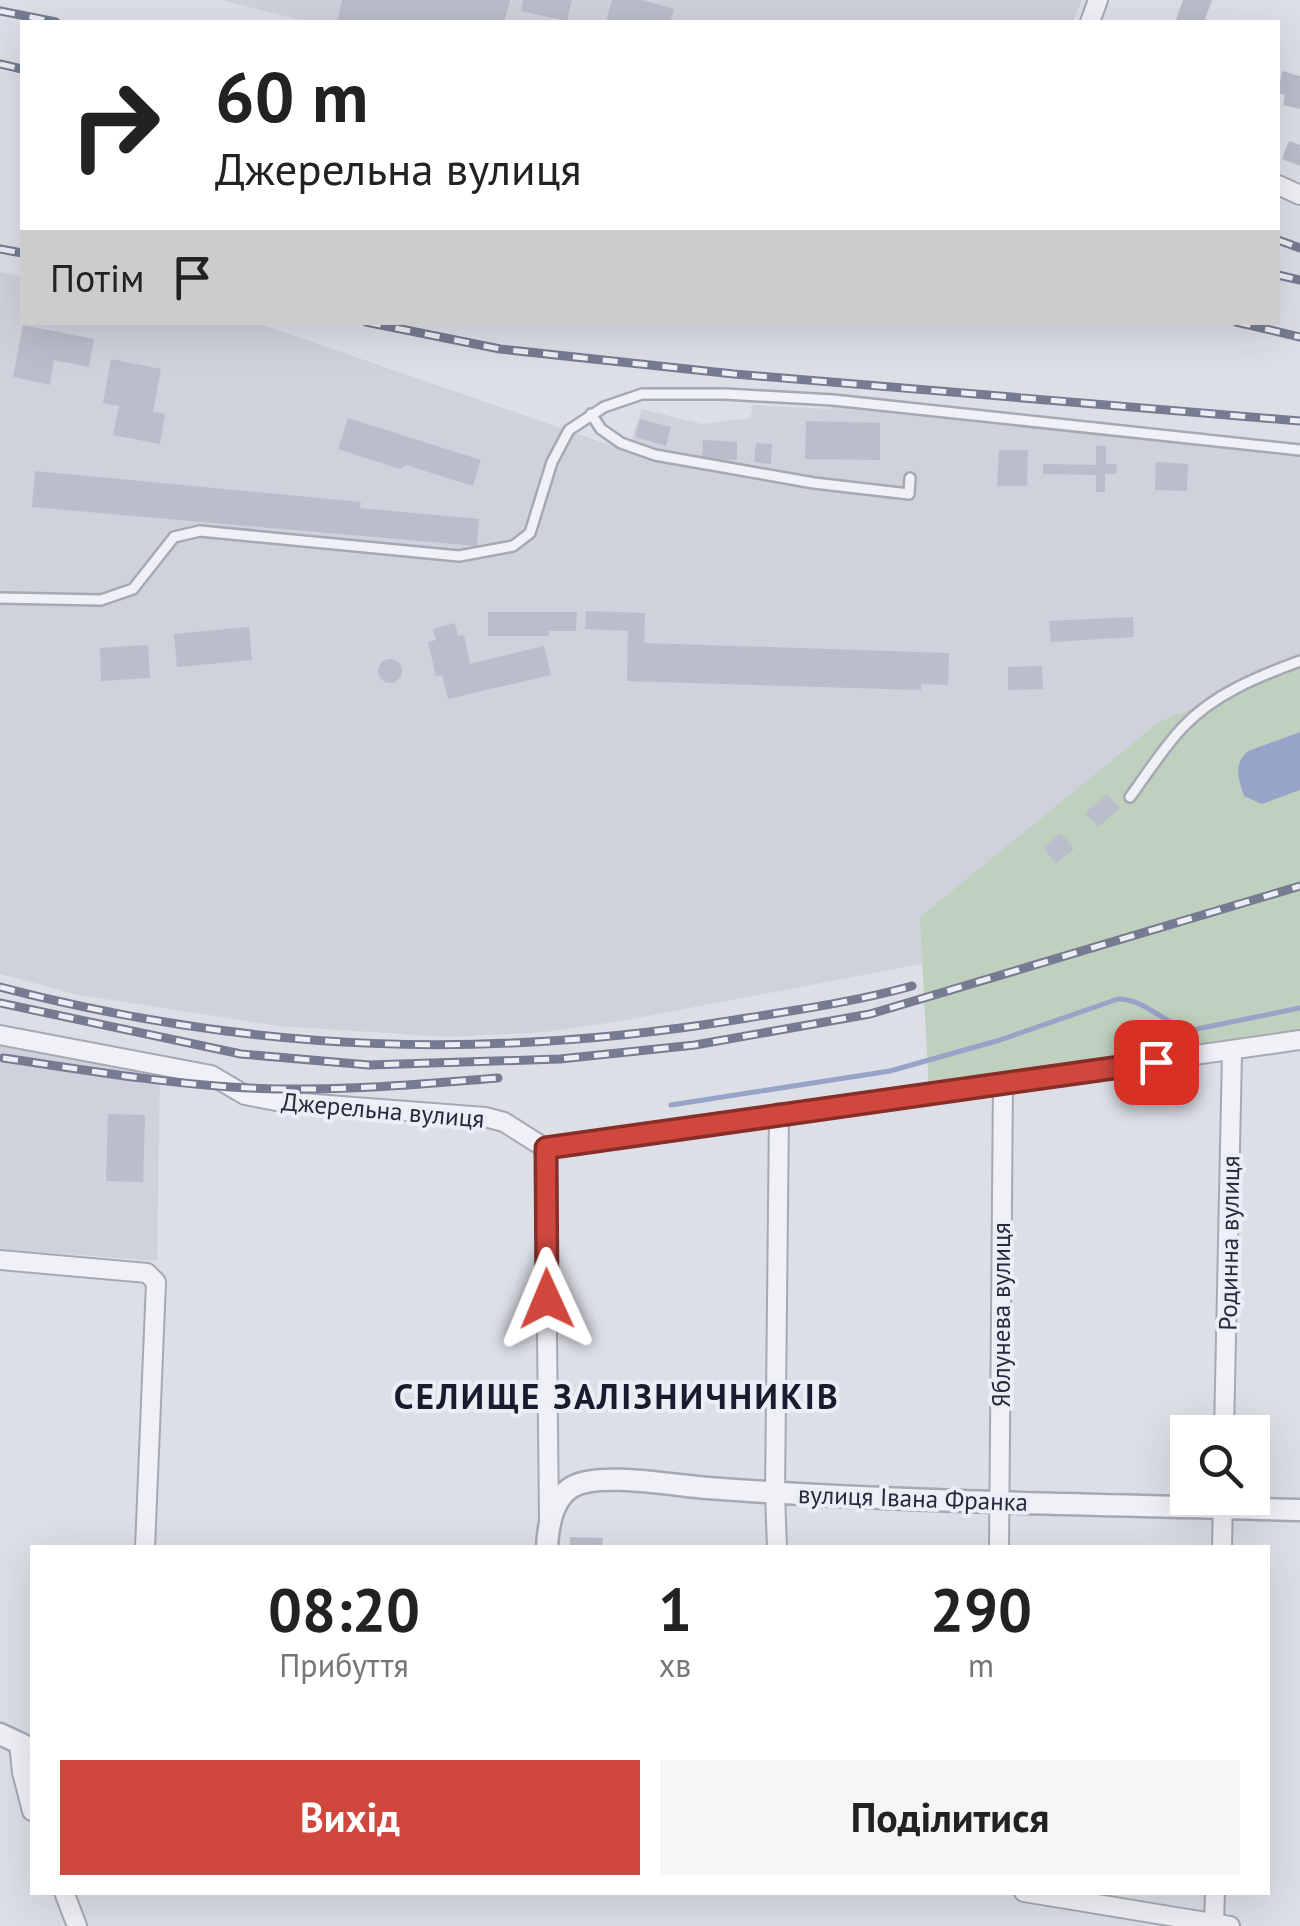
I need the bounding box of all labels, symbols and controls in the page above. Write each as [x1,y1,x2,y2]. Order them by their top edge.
text: 60 m [215,51,368,141]
icon: right [50,60,180,190]
text: Джерельна вулиця [215,139,582,197]
icon: arrive [165,250,220,305]
text: Потім [50,253,145,302]
pin [1114,1020,1199,1105]
icon: arrive [1129,1035,1184,1090]
street label: Джерельна вулиця [280,1085,486,1135]
street label: Родинна вулиця [1211,1155,1247,1331]
street label: Яблунева вулиця [985,1222,1017,1408]
position arrow [495,1247,599,1351]
district label: СЕЛИЩЕ ЗАЛІЗНИЧНИКІВ [394,1373,840,1419]
map controls [1170,1415,1270,1515]
button: search [1170,1415,1270,1515]
street label: вулиця Івана Франка [797,1478,1029,1518]
text: 08:20 [268,1570,420,1648]
text: 1 [658,1570,692,1648]
text: 290 [930,1570,1032,1648]
text: Прибуття [279,1644,409,1686]
text: хв [659,1644,691,1686]
text: m [968,1644,994,1686]
button: Вихід [60,1760,640,1875]
button: Поділитися [660,1760,1240,1875]

